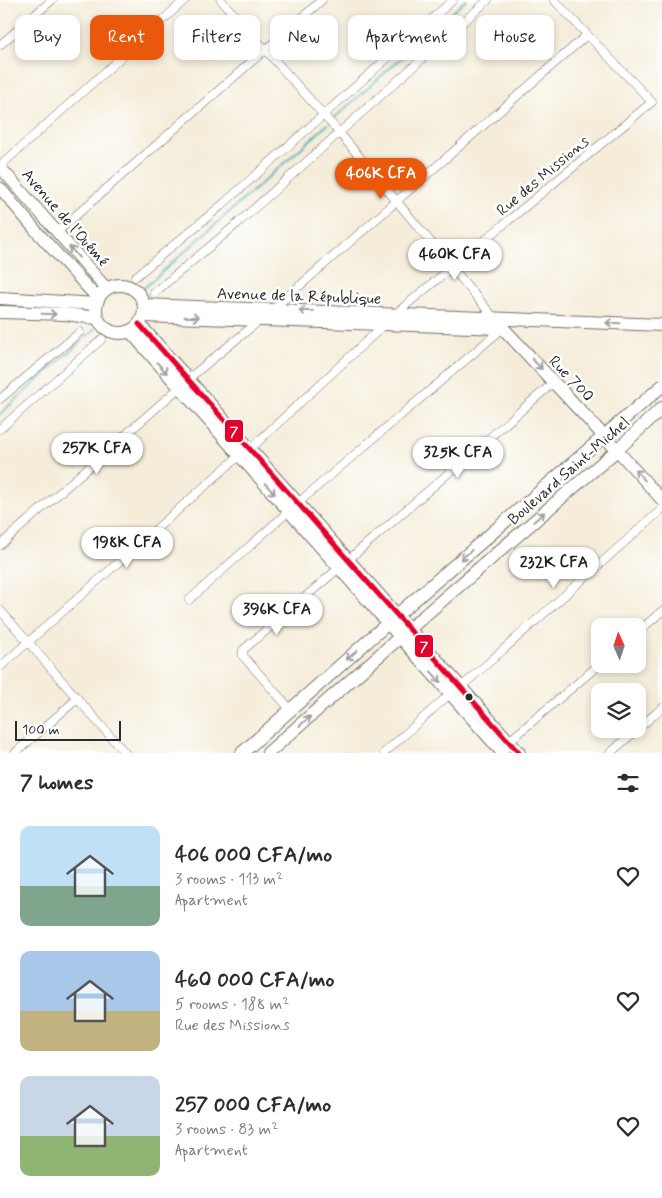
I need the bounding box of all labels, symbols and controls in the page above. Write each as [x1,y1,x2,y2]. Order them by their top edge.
chip: Buy [15,15,80,60]
chip: Rent [90,15,164,60]
chip: Filters [174,15,260,60]
chip: New [270,15,338,60]
chip: Apartment [348,15,466,60]
chip: House [476,15,554,60]
street label: Rue des Missions [492,131,594,221]
pin: 406K CFA [329,158,433,200]
text: 406K CFA [346,163,416,184]
street label: Avenue de l'Ouémé [17,165,113,271]
pin: 460K CFA [403,238,507,281]
text: 460K CFA [419,244,491,265]
one-way arrow [69,246,80,259]
street label: Avenue de la République [217,283,381,310]
one-way arrow [299,307,315,316]
one-way arrow [40,309,56,318]
one-way arrow [184,313,200,322]
one-way arrow [606,319,622,328]
street label: Rue 700 [544,351,598,407]
one-way arrow [531,357,543,370]
one-way arrow [157,361,168,374]
street label: Boulevard Saint-Michel [504,412,634,530]
line badge: 7 [224,419,244,443]
text: 7 [230,423,239,441]
pin: 257K CFA [45,432,149,475]
pin: 325K CFA [406,436,510,479]
text: 257K CFA [62,438,132,459]
text: 325K CFA [424,442,492,463]
one-way arrow [634,468,646,481]
one-way arrow [264,483,276,496]
one-way arrow [532,512,545,523]
pin: 198K CFA [75,526,179,569]
text: 198K CFA [92,532,162,553]
pin: 232K CFA [502,546,606,589]
one-way arrow [460,550,473,561]
text: 232K CFA [520,552,588,573]
pin: 396K CFA [225,594,329,636]
text: 396K CFA [243,599,311,620]
north arrow [591,618,646,672]
map controls [591,618,646,738]
line badge: 7 [414,634,434,658]
text: 7 [420,638,429,656]
one-way arrow [345,650,358,661]
one-way arrow [430,670,441,683]
button: layers [591,683,646,738]
unlabelled marker [464,692,474,702]
one-way arrow [298,715,311,727]
scale bar [15,718,121,741]
text: 100 m [22,721,60,739]
text: 7 homes [20,769,93,797]
icon: filters [614,769,642,797]
text: 406 000 CFA/mo [175,841,332,869]
icon: home [60,846,120,906]
icon: heart [614,862,642,890]
text: 3 rooms · 113 m² [175,869,283,890]
text: Apartment [175,890,248,911]
text: 460 000 CFA/mo [175,966,335,994]
icon: home [60,971,120,1031]
icon: heart [614,987,642,1015]
text: 5 rooms · 188 m² [175,994,289,1015]
text: Rue des Missions [175,1015,290,1036]
text: 257 000 CFA/mo [175,1091,331,1119]
icon: home [60,1096,120,1156]
icon: heart [614,1112,642,1140]
text: 3 rooms · 83 m² [175,1119,278,1140]
text: Apartment [175,1140,248,1161]

